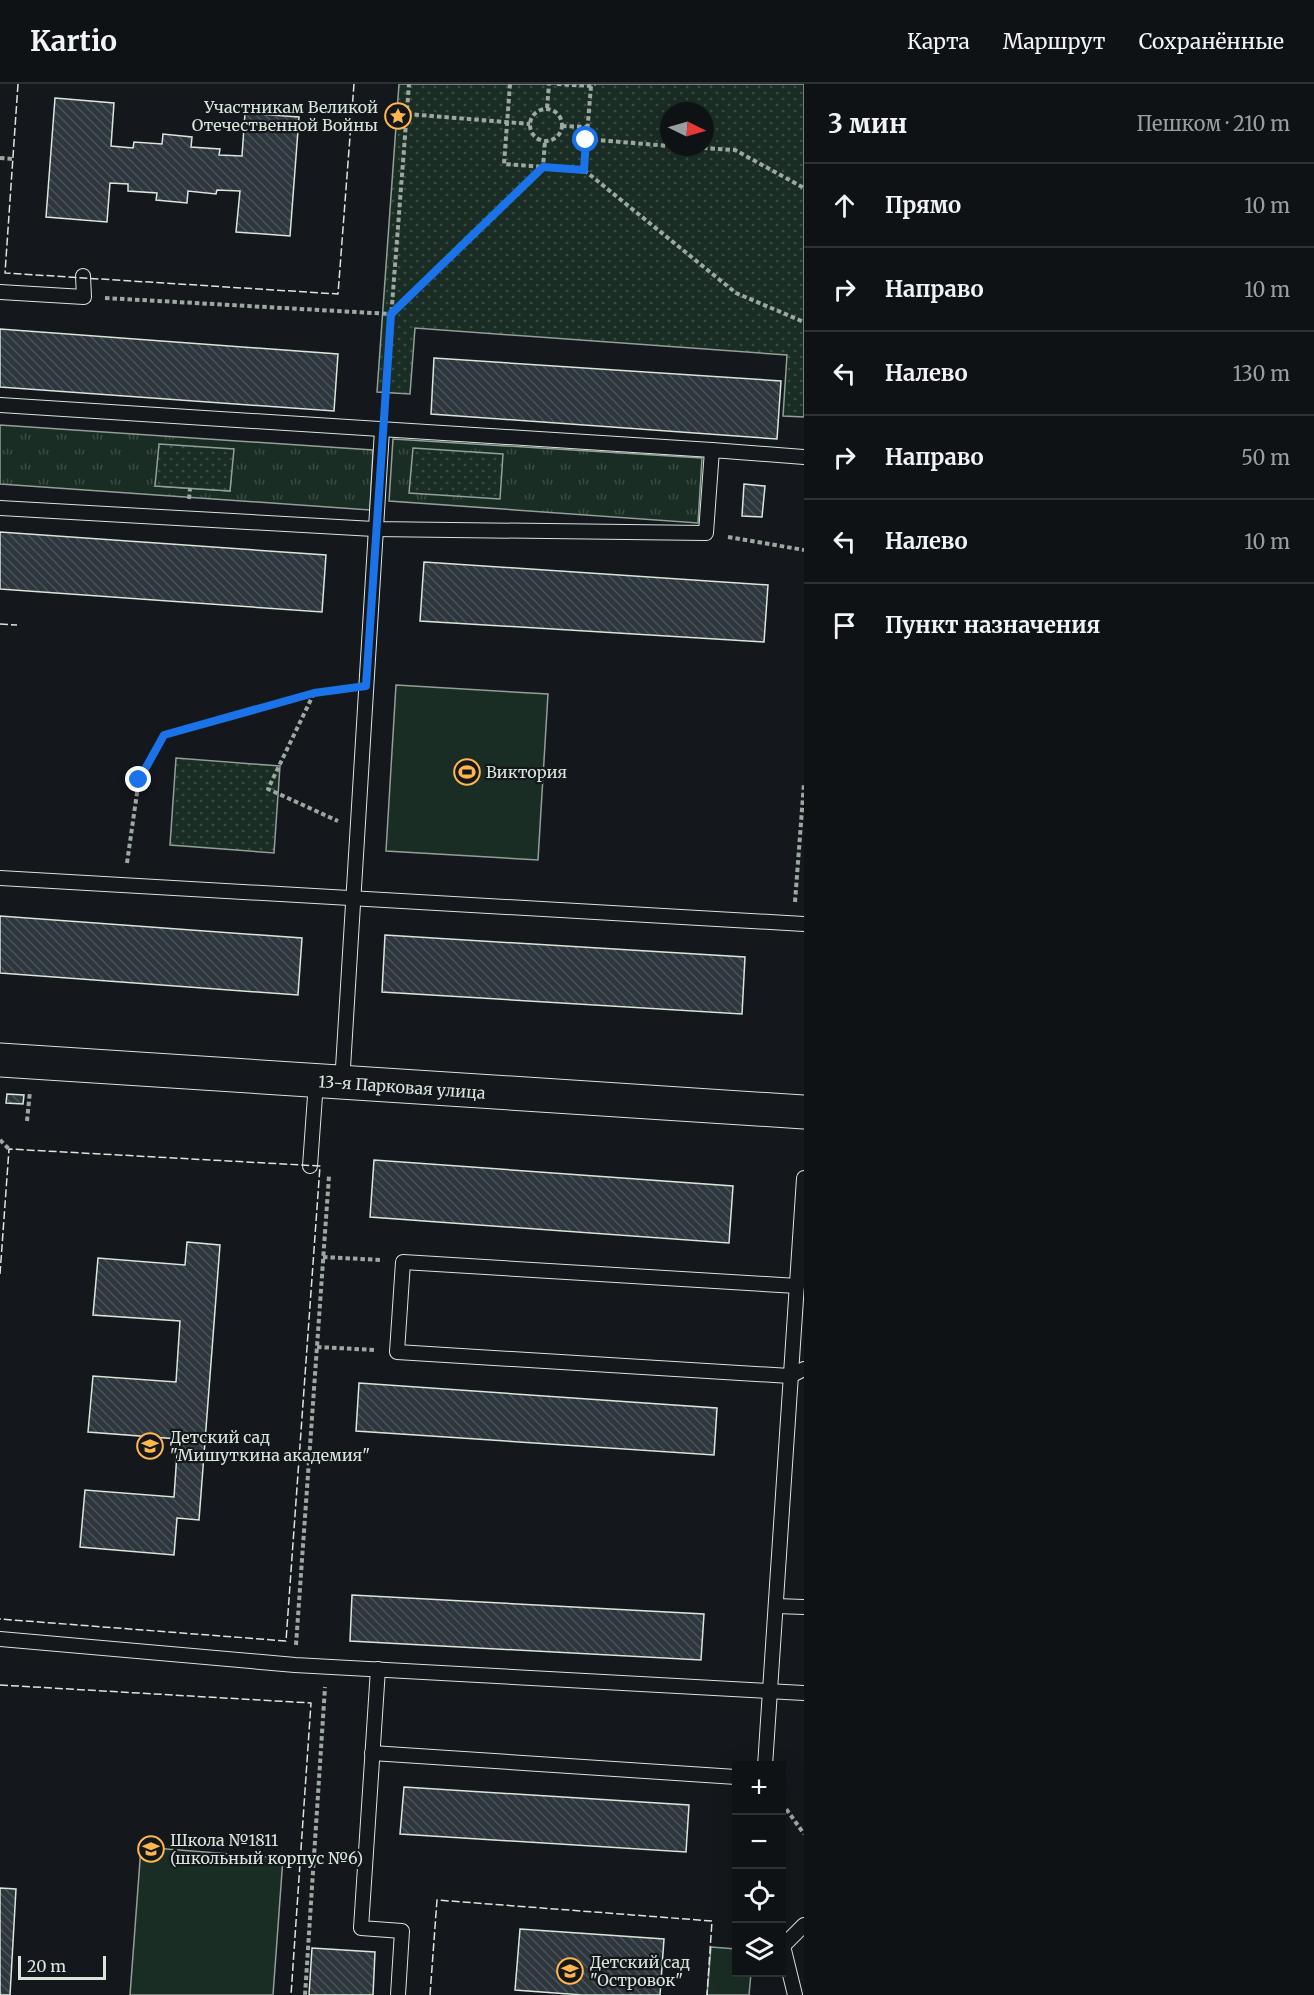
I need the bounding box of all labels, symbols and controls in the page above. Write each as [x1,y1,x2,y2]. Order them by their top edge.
text: Kartio [30,23,117,59]
text: Карта [907,28,970,55]
text: Маршрут [1003,28,1106,55]
text: Сохранённые [1139,28,1284,55]
place label: Участникам Великой Отечественной Войны [192,97,378,135]
place icon: Участникам Великой Отечественной Войны [383,101,413,131]
north arrow [660,102,714,156]
text: 3 мин [828,107,907,140]
text: Пешком · 210 m [1137,111,1290,136]
route start [572,126,598,152]
icon: ahead [828,189,861,222]
text: Прямо [885,191,961,219]
text: 10 m [1244,193,1290,218]
icon: right [828,273,861,306]
text: Направо [885,275,984,303]
text: 10 m [1244,277,1290,302]
icon: left [828,357,861,390]
text: Налево [885,359,968,387]
text: 130 m [1233,361,1290,386]
icon: right [828,441,861,474]
text: Направо [885,443,984,471]
text: 50 m [1241,445,1290,470]
icon: left [828,525,861,558]
text: Налево [885,527,968,555]
text: 10 m [1244,529,1290,554]
icon: arrive [828,609,861,642]
text: Пункт назначения [885,611,1100,639]
sports icon: Виктория [452,757,482,787]
place label: Виктория [486,762,567,782]
route end [125,766,151,792]
street label: 13-я Парковая улица [318,1071,487,1103]
place label: Детский сад "Мишуткина академия" [170,1427,370,1465]
school or university icon: Детский сад "Мишуткина академия" [135,1431,165,1461]
map controls [732,1761,786,1977]
button: + [732,1761,786,1815]
button: − [732,1815,786,1869]
place label: Школа №1811 (школьный корпус №6) [170,1830,363,1868]
school or university icon: Школа №1811 (школьный корпус №6) [136,1834,166,1864]
button: locate [732,1869,786,1923]
button: layers [732,1923,786,1977]
place label: Детский сад "Островок" [590,1952,690,1990]
scale bar [18,1953,106,1980]
text: 20 m [27,1956,66,1976]
school or university icon: Детский сад "Островок" [555,1956,585,1986]

